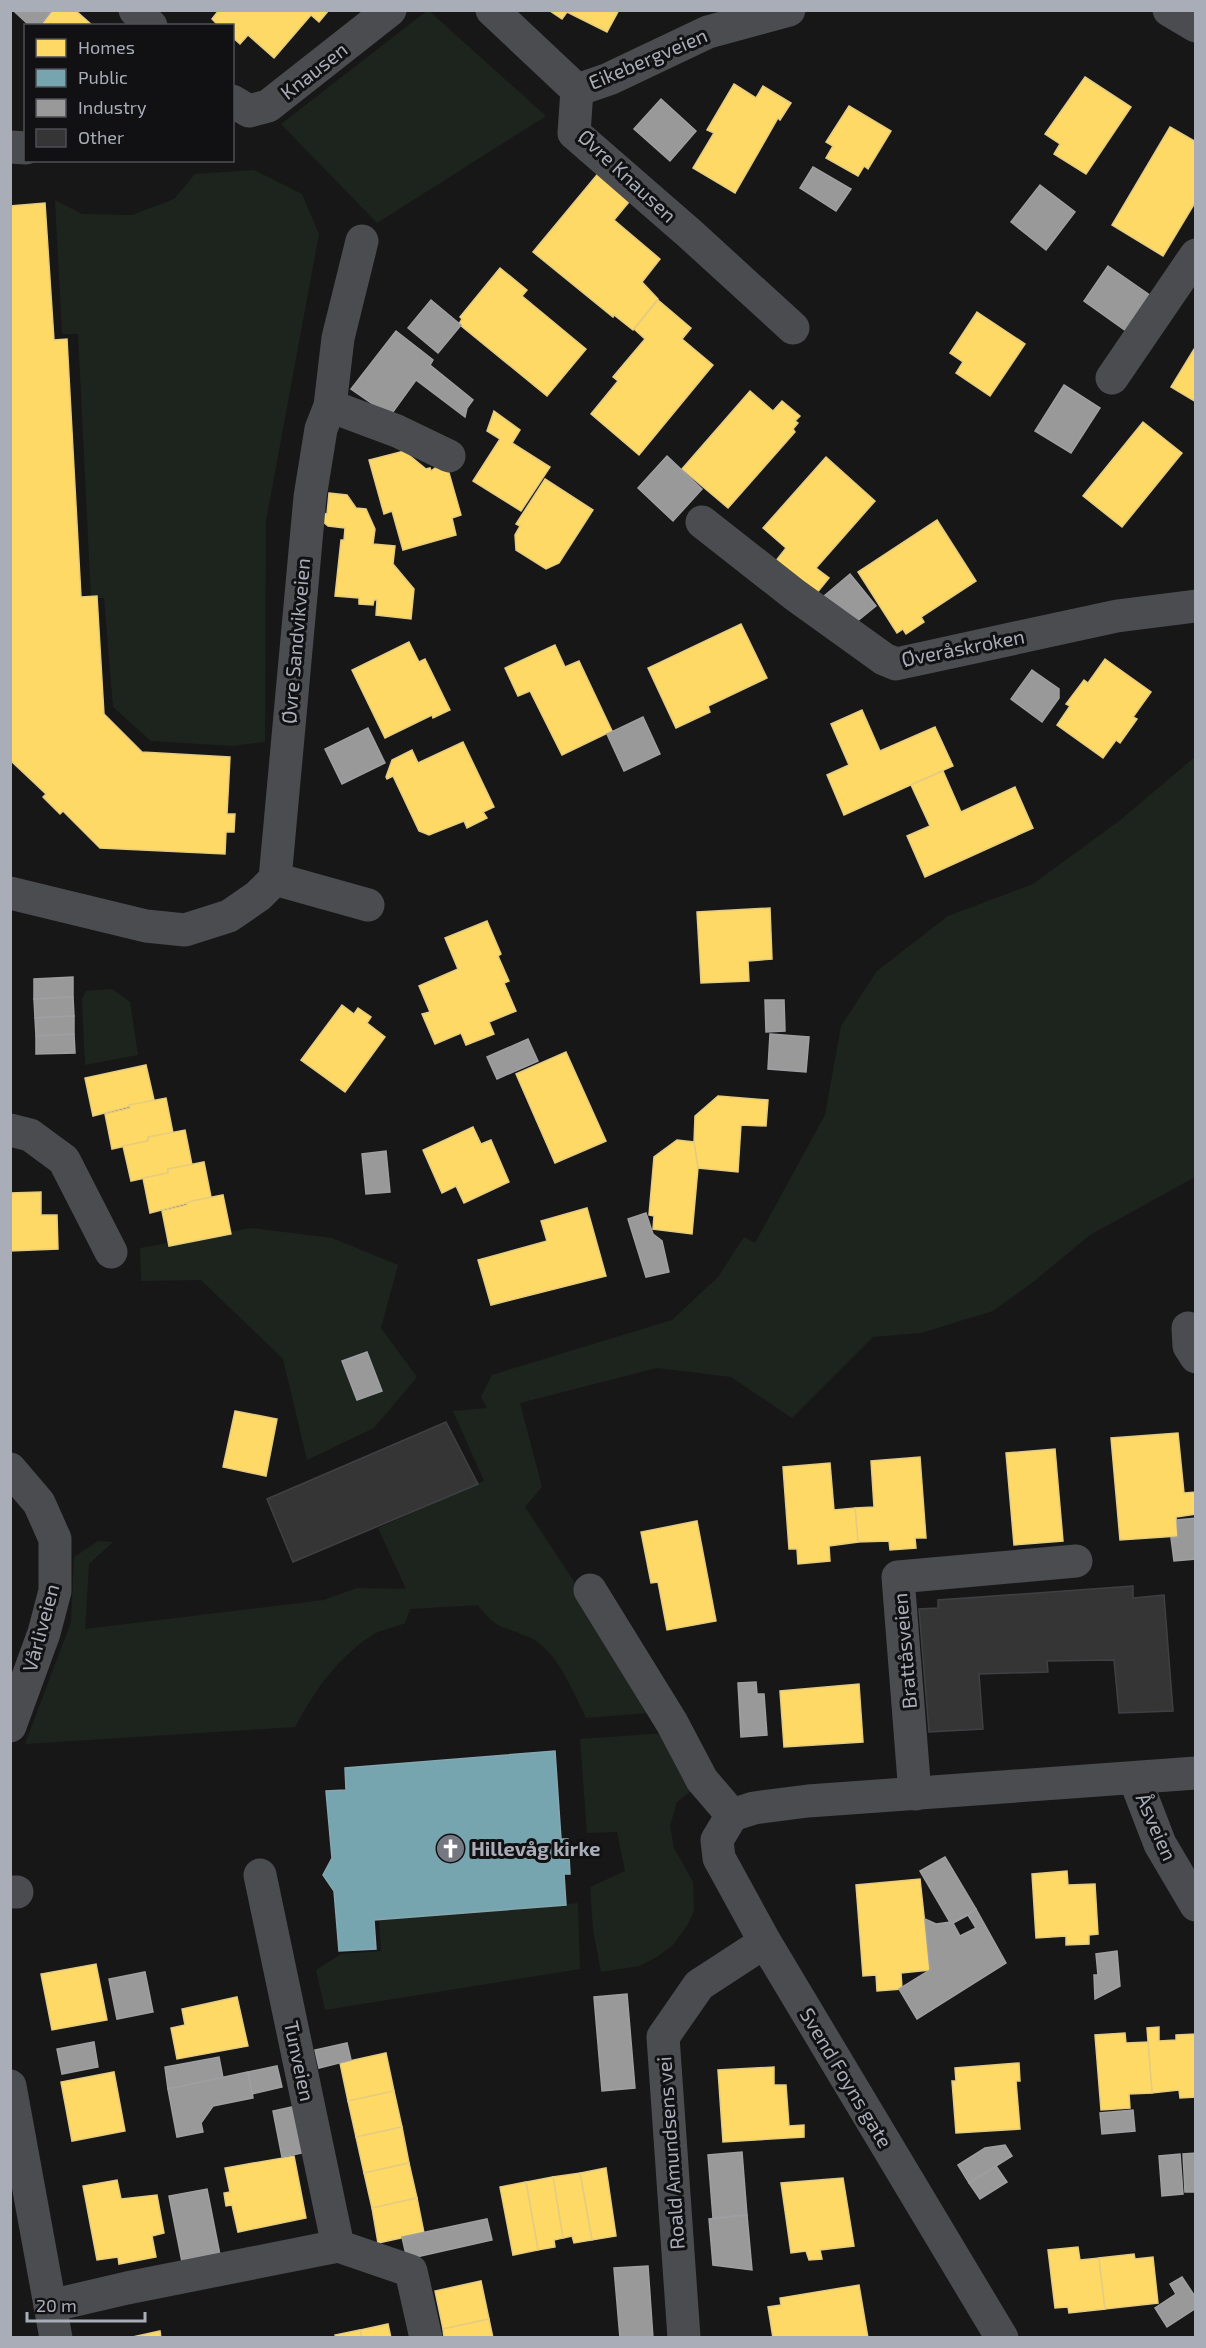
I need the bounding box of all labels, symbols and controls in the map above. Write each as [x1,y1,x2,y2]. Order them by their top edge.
street label: Eikebergveien [585,22,711,94]
legend [24,24,234,162]
text: Homes [78,36,135,58]
street label: Knausen [275,37,352,104]
text: Public [78,66,128,88]
text: Industry [78,96,147,118]
street label: Øvre Knausen [574,124,682,227]
text: Other [78,126,124,148]
street label: Øvre Sandvikveien [276,557,314,725]
street label: Øveråskroken [899,623,1027,671]
street label: Vårliveien [17,1581,63,1674]
street label: Brattåsveien [887,1592,921,1710]
street label: Åsveien [1131,1789,1182,1864]
church icon: Hillevåg kirke [434,1833,466,1865]
place label: Hillevåg kirke [471,1836,600,1860]
street label: Svend Foyns gate [796,2003,898,2152]
street label: Tunveien [280,2018,320,2103]
street label: Roald Amundsens vei [651,2056,689,2250]
scale bar [27,2285,146,2323]
text: 20 m [36,2294,77,2316]

